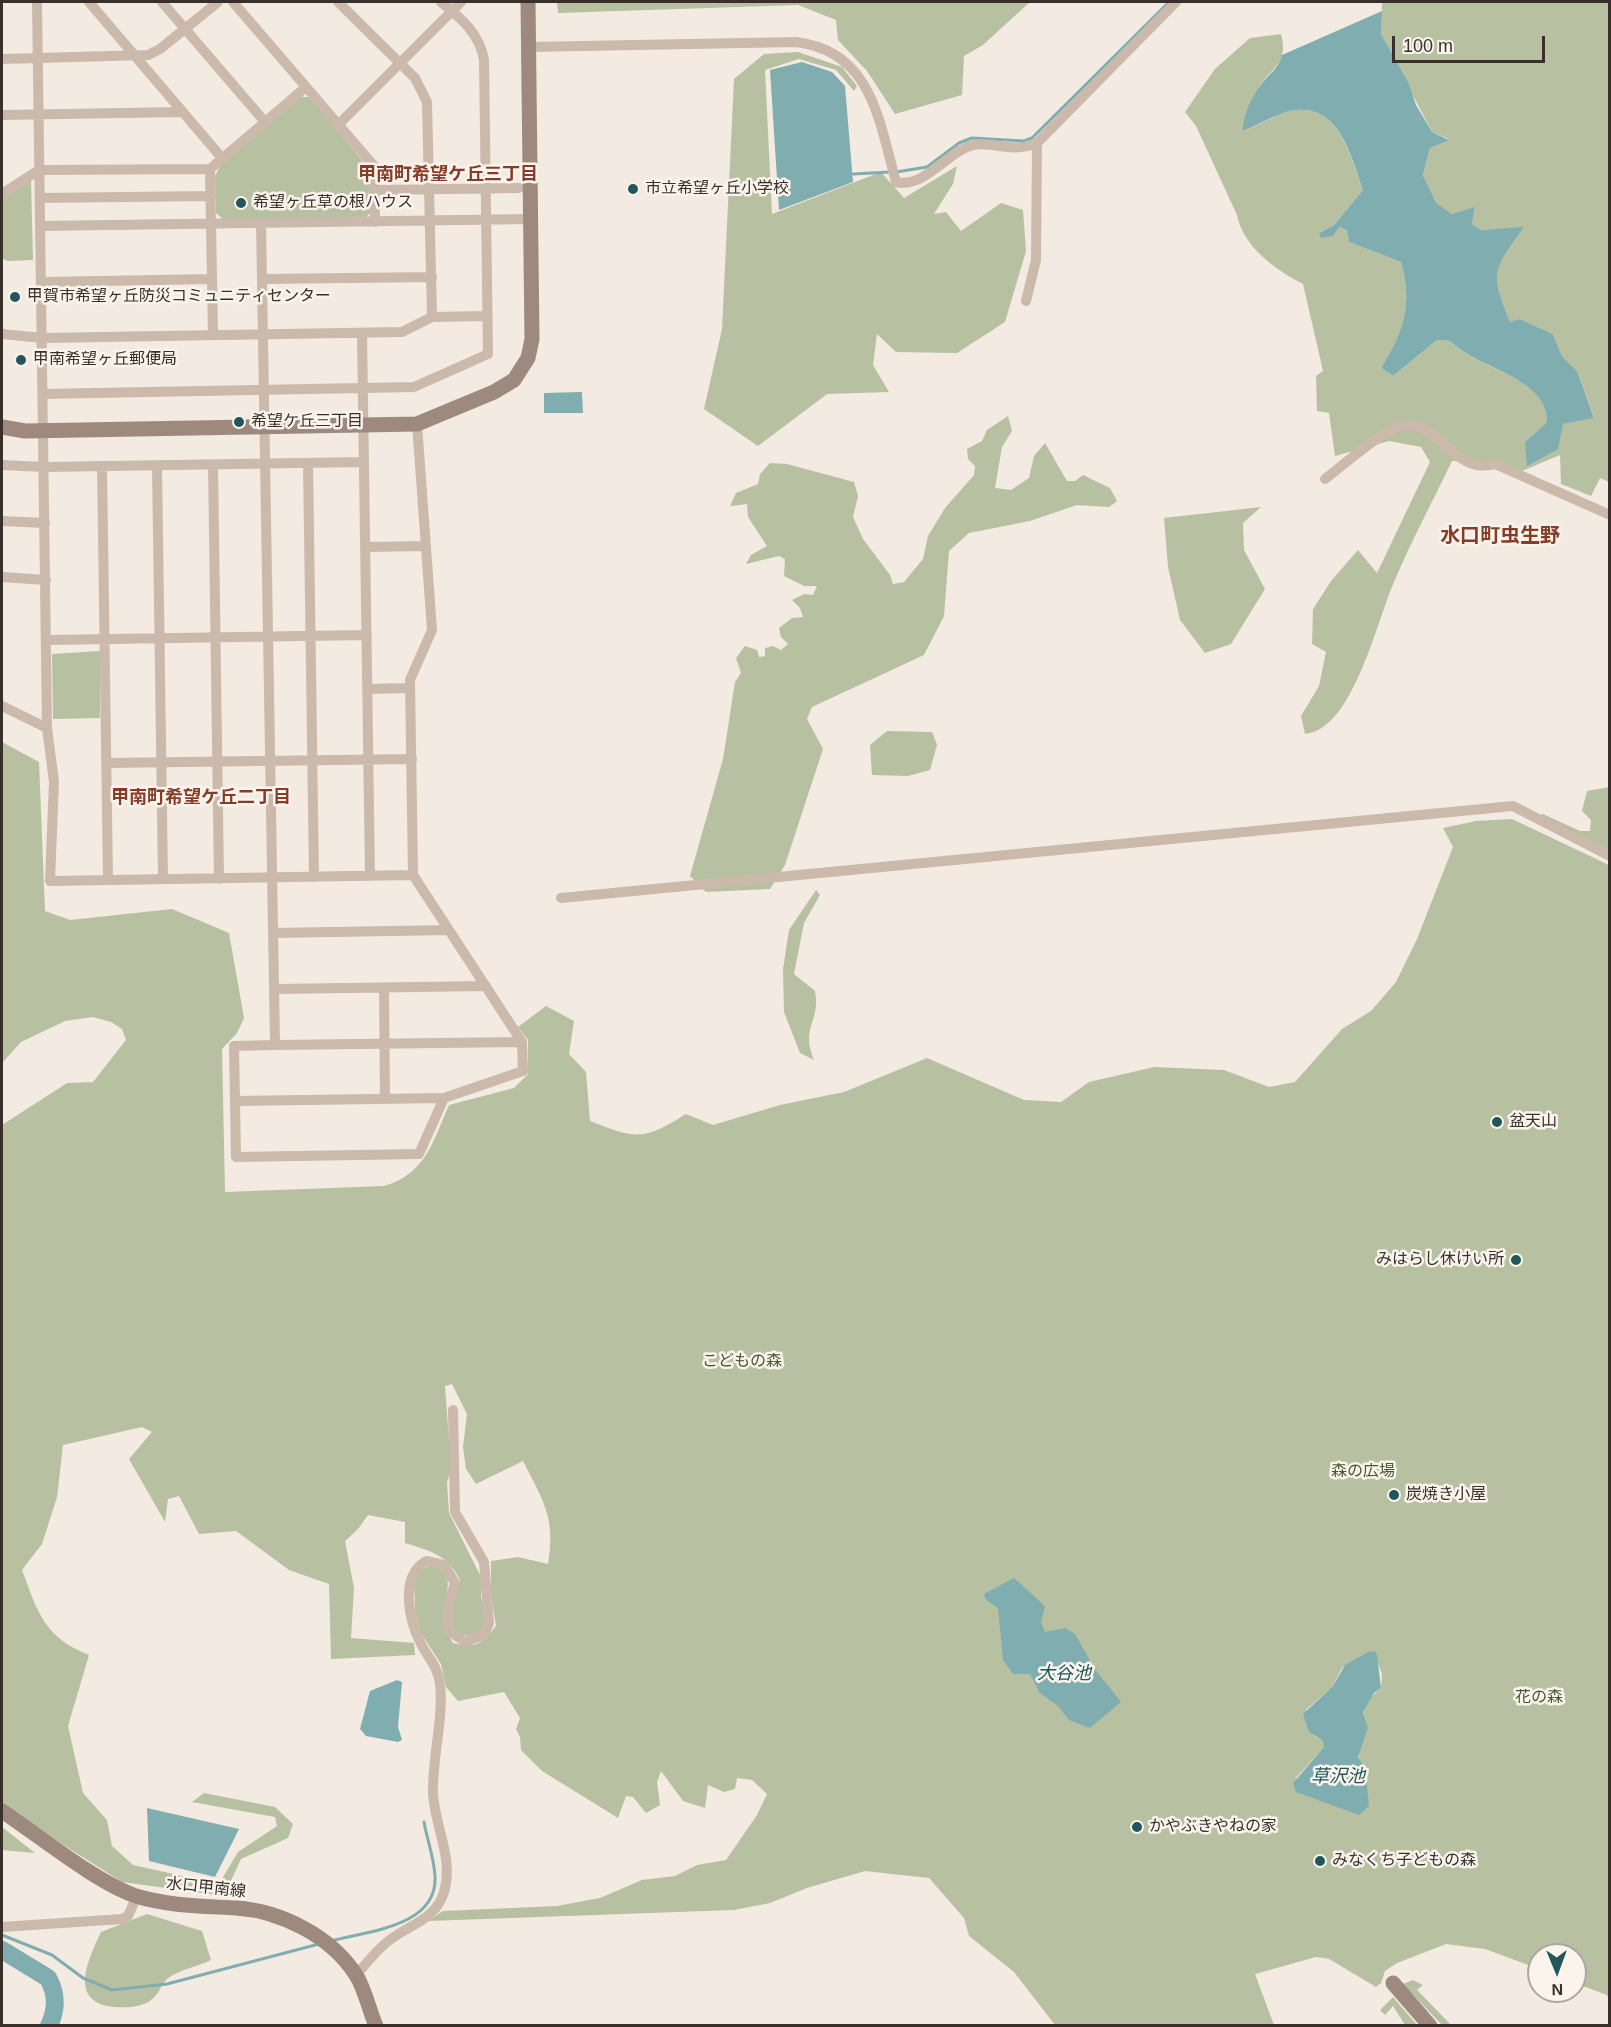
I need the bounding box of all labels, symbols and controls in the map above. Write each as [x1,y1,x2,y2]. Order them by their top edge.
scale bar [1395,24,1548,62]
text: 100 m [1403,36,1453,56]
district label: 甲南町希望ケ丘三丁目 [358,164,538,186]
place label: 市立希望ヶ丘小学校 [645,179,789,199]
marker: 市立希望ヶ丘小学校 [626,182,640,196]
place label: 希望ヶ丘草の根ハウス [253,193,413,213]
marker: 希望ヶ丘草の根ハウス [234,196,248,210]
place label: 甲賀市希望ヶ丘防災コミュニティセンター [27,287,331,307]
marker: 甲賀市希望ヶ丘防災コミュニティセンター [8,290,22,304]
place label: 甲南希望ヶ丘郵便局 [33,350,177,370]
marker: 甲南希望ヶ丘郵便局 [14,353,28,367]
place label: 希望ケ丘三丁目 [251,412,363,432]
marker: 希望ケ丘三丁目 [232,415,246,429]
district label: 水口町虫生野 [1440,524,1560,548]
district label: 甲南町希望ケ丘二丁目 [111,787,291,809]
place label: 盆天山 [1509,1112,1557,1132]
marker: 盆天山 [1490,1115,1504,1129]
place label: みはらし休けい所 [1376,1250,1504,1270]
marker: みはらし休けい所 [1509,1253,1523,1267]
park label: こどもの森 [702,1352,782,1372]
park label: 森の広場 [1331,1462,1395,1482]
place label: 炭焼き小屋 [1406,1485,1486,1505]
marker: 炭焼き小屋 [1387,1488,1401,1502]
water label: 大谷池 [1037,1663,1091,1685]
park label: 花の森 [1515,1688,1563,1708]
water label: 草沢池 [1311,1766,1365,1788]
place label: かやぶきやねの家 [1149,1817,1277,1837]
marker: かやぶきやねの家 [1130,1820,1144,1834]
place label: みなくち子どもの森 [1332,1851,1476,1871]
marker: みなくち子どもの森 [1313,1854,1327,1868]
street label: 水口甲南線 [165,1874,247,1902]
north arrow [1527,1943,1587,2003]
text: N [1551,1981,1563,1998]

